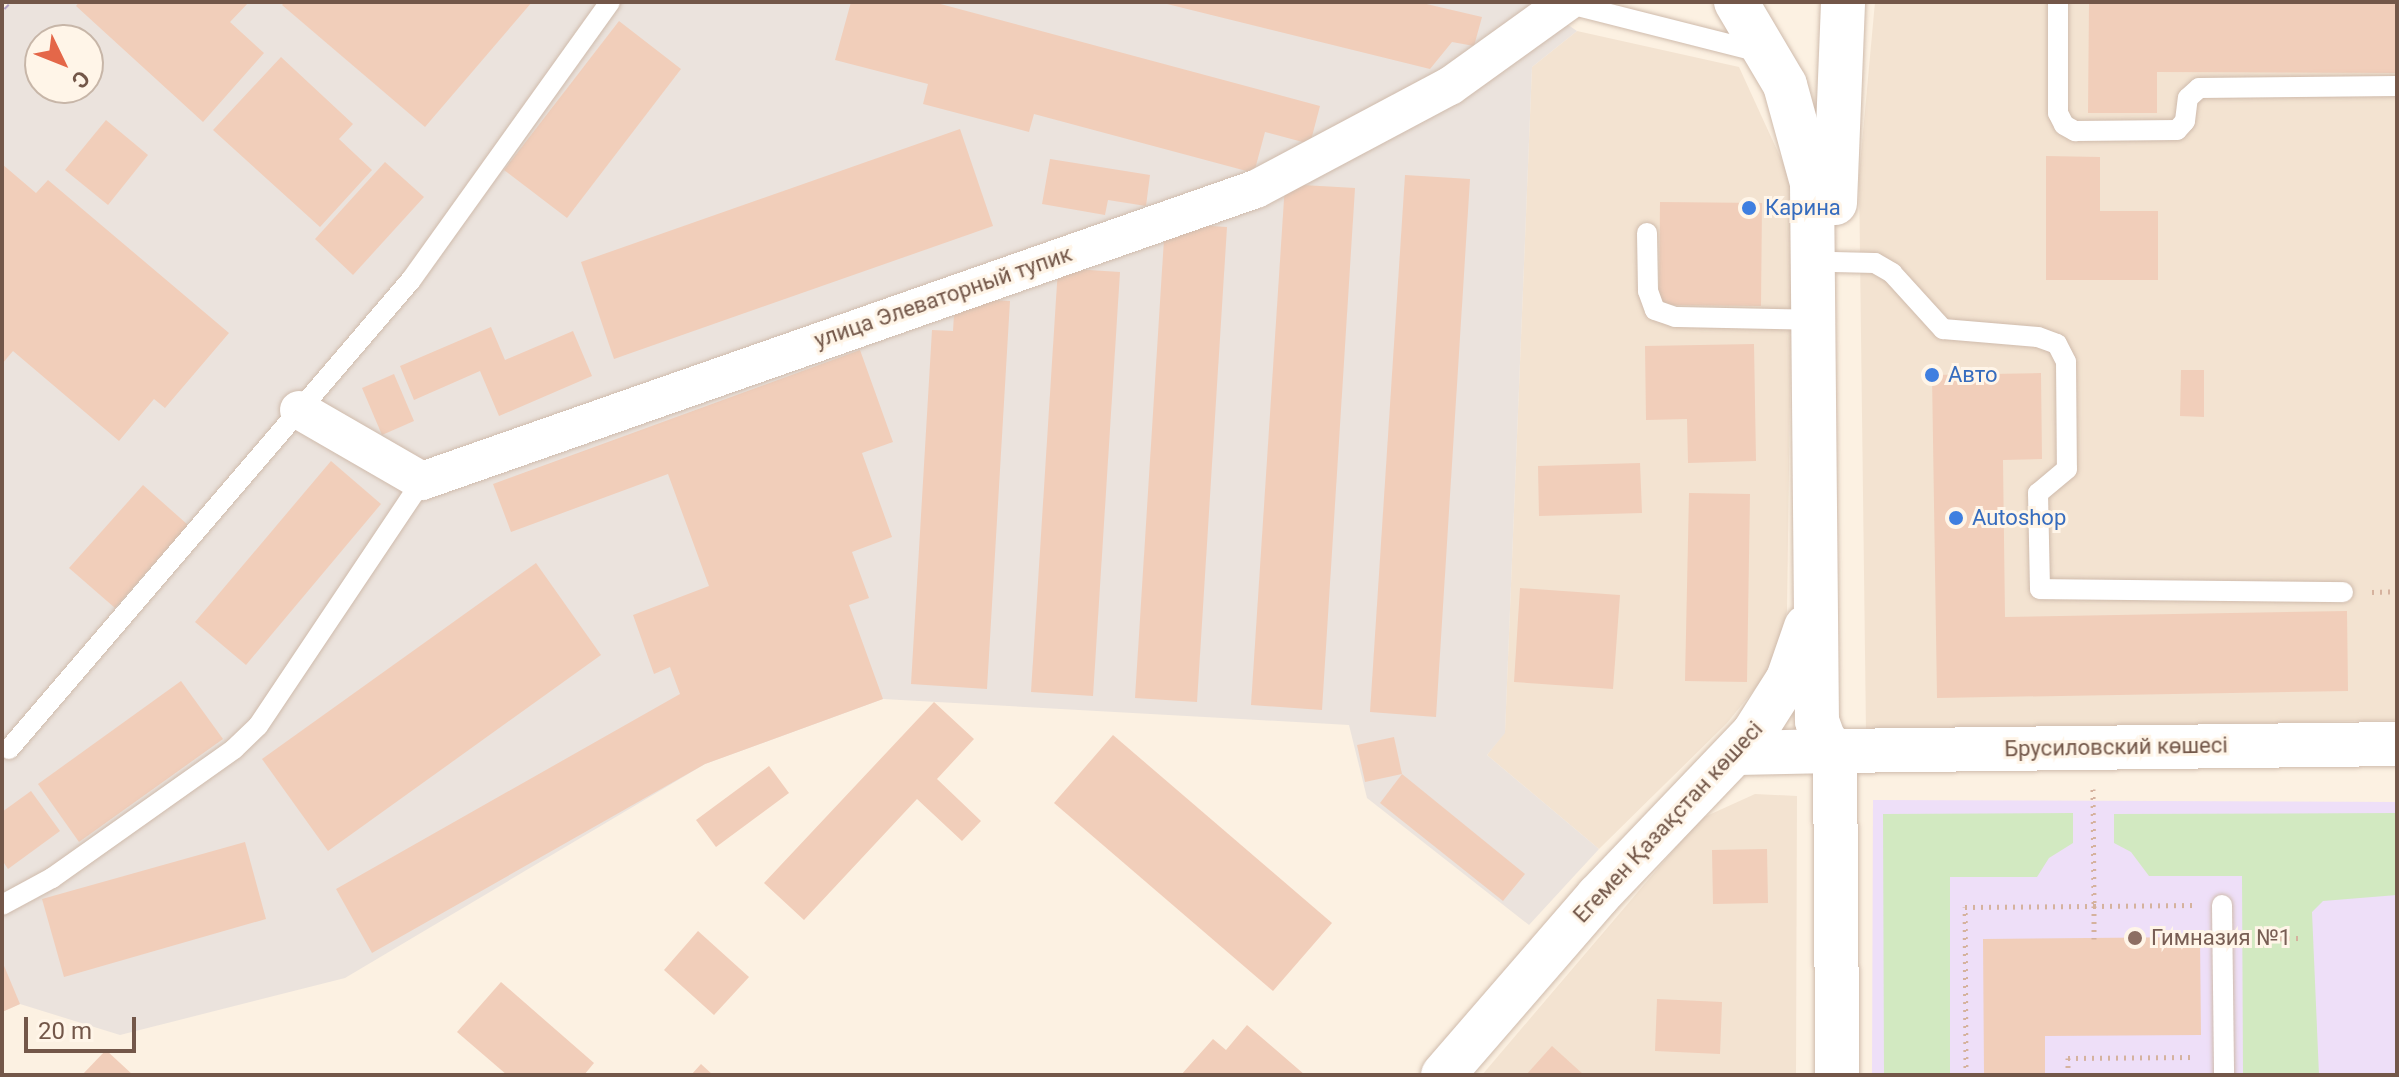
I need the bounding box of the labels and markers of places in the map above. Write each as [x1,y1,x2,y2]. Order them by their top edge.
place label: Карина [1765,195,1841,221]
marker: Карина [1740,199,1758,217]
place label: Авто [1948,362,1997,388]
marker: Авто [1923,366,1941,384]
place label: Autoshop [1972,505,2066,531]
marker: Autoshop [1947,509,1965,527]
place label: Гимназия №1 [2151,925,2291,951]
marker: Гимназия №1 [2126,929,2144,947]

